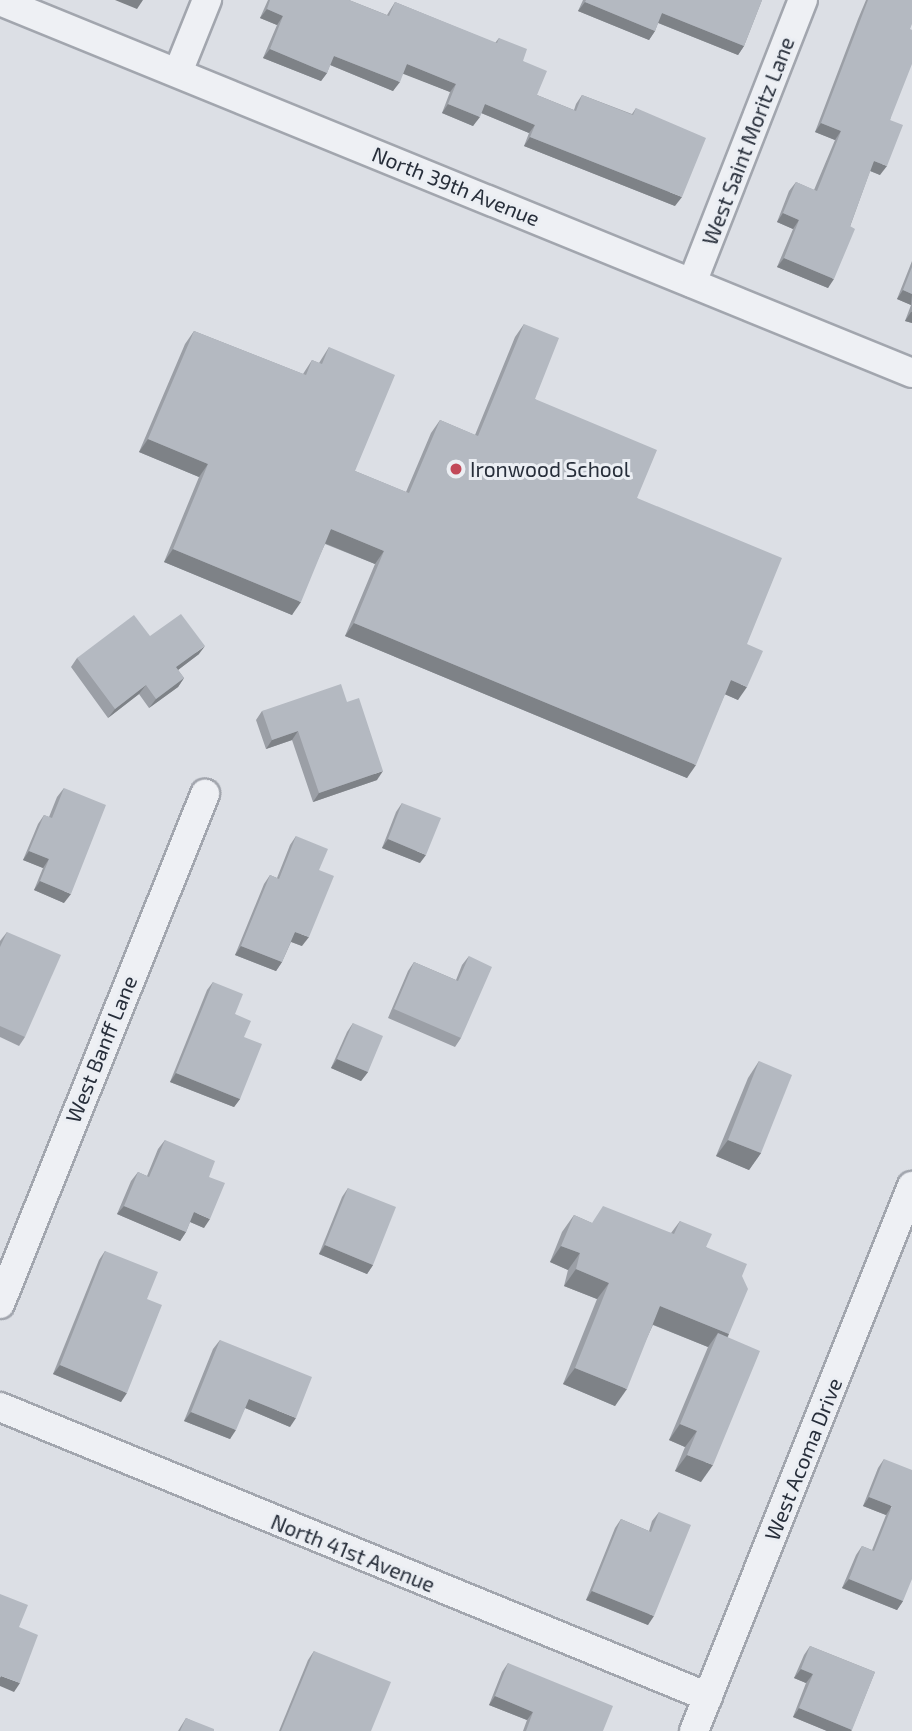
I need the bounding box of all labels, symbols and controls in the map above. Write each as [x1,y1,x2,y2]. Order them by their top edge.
street label: West Saint Moritz Lane [697,33,799,249]
street label: North 39th Avenue [368,141,544,231]
place label: Ironwood School [470,456,630,482]
marker: Ironwood School [448,461,464,477]
street label: West Banff Lane [60,972,142,1126]
street label: West Acoma Drive [759,1374,847,1544]
street label: North 41st Avenue [267,1509,439,1597]

